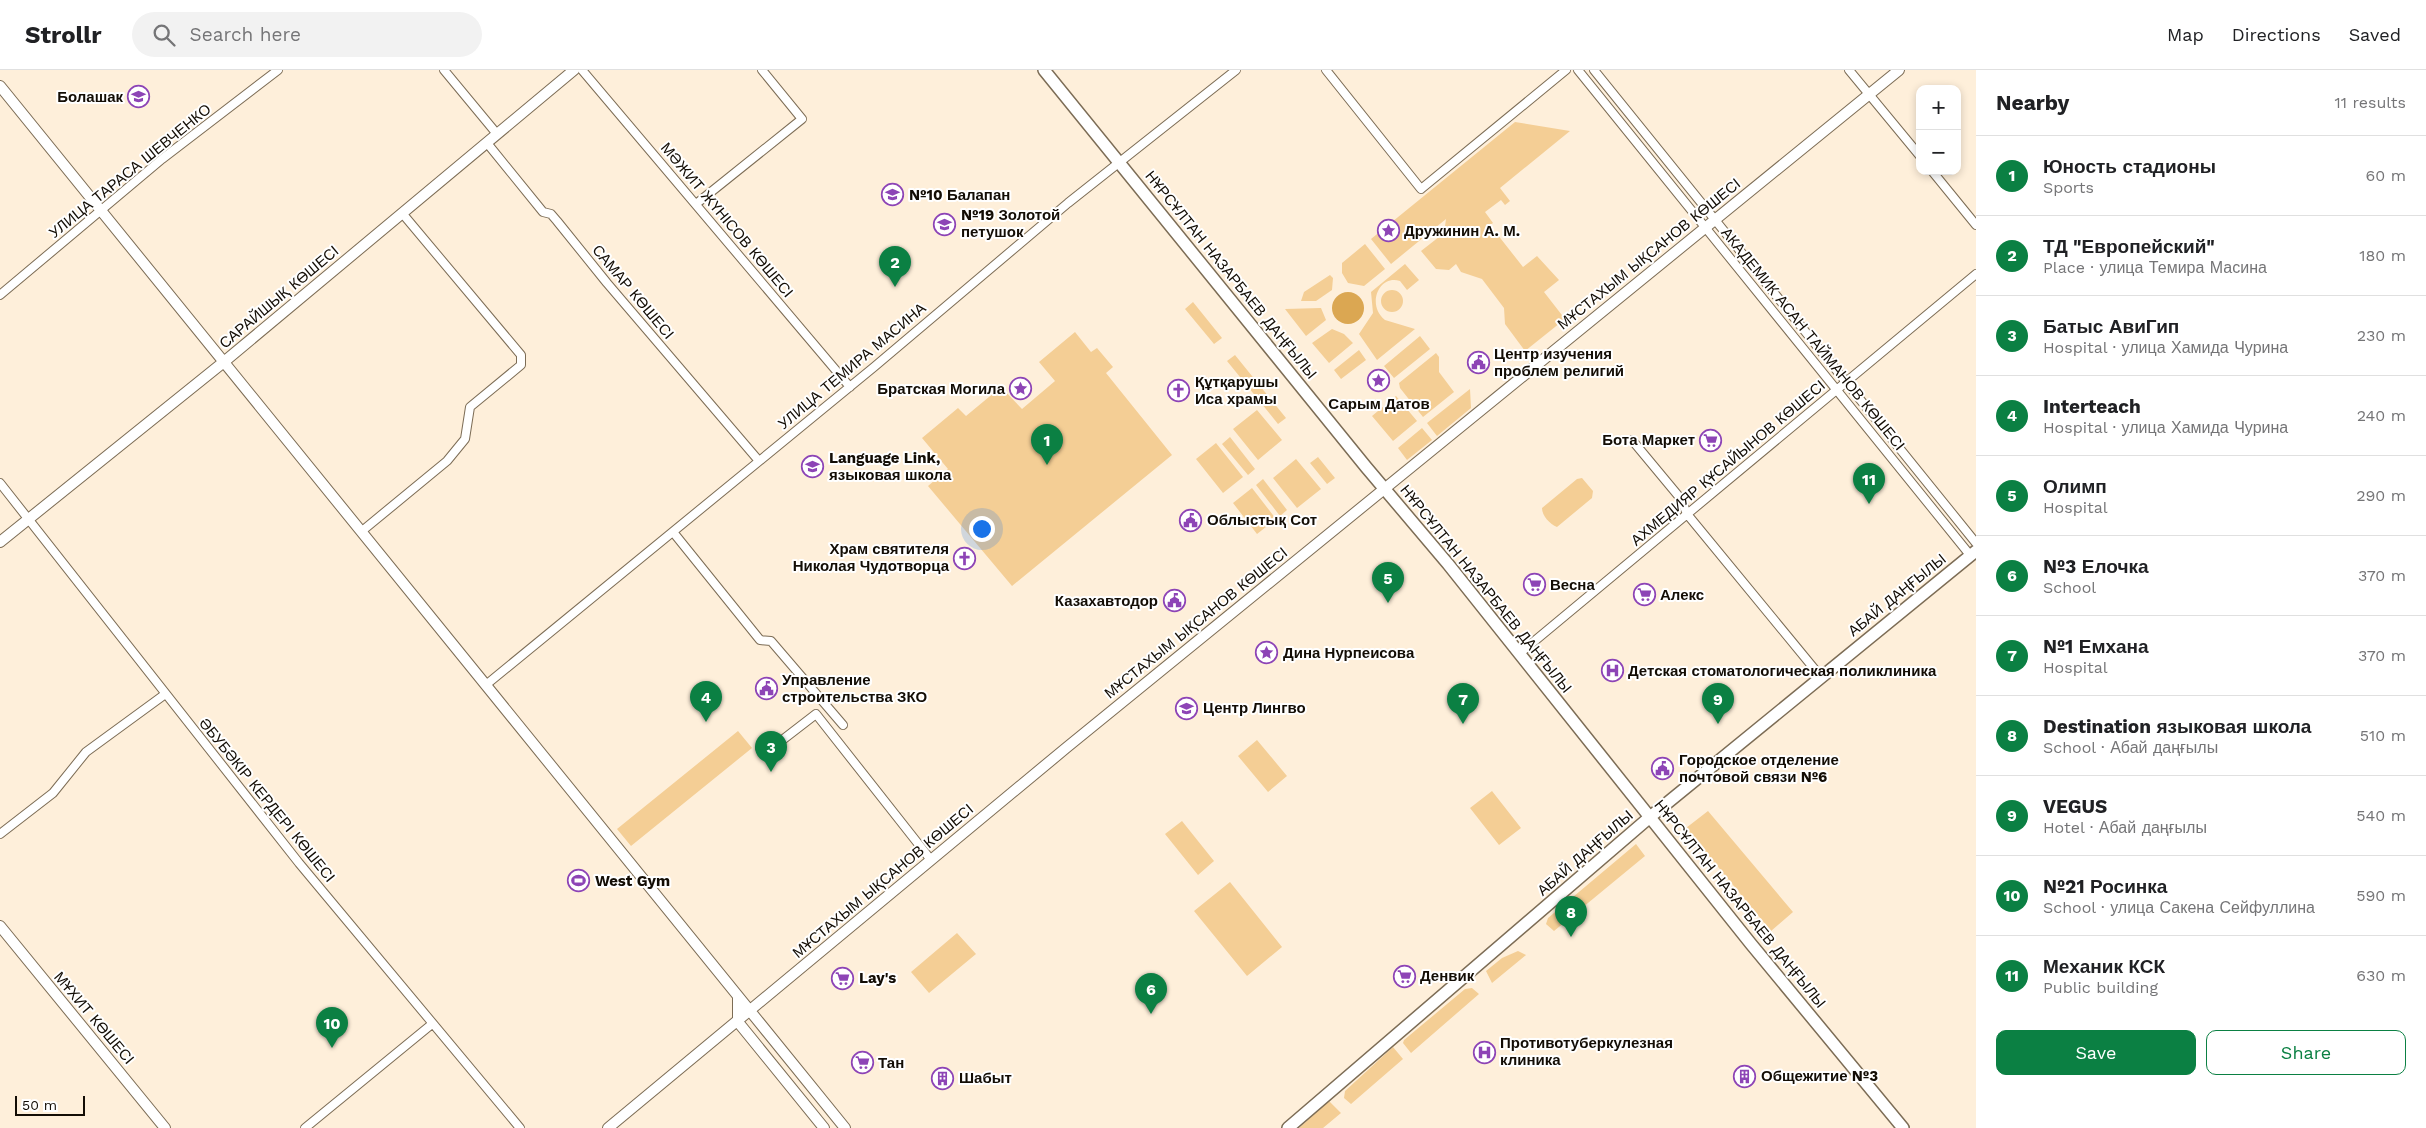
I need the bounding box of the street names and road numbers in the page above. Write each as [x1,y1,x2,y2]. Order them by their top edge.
street label: УЛИЦА ТАРАСА ШЕВЧЕНКО [45,100,215,242]
street label: МӘЖИТ ЖҮНІСОВ КӨШЕСІ [657,139,797,301]
street label: НҰРСҰЛТАН НАЗАРБАЕВ ДАҢҒЫЛЫ [1141,167,1321,383]
street label: МҰСТАХЫМ ЫҚСАНОВ КӨШЕСІ [1554,175,1744,333]
street label: АКАДЕМИК АСАН ТАЙМАНОВ КӨШЕСІ [1717,224,1909,454]
street label: САМАР КӨШЕСІ [588,241,678,343]
street label: САРАЙШЫҚ КӨШЕСІ [216,242,342,352]
street label: УЛИЦА ТЕМИРА МАСИНА [775,299,929,433]
street label: АХМЕДИЯР ҚҰСАЙЫНОВ КӨШЕСІ [1627,376,1829,550]
street label: НҰРСҰЛТАН НАЗАРБАЕВ ДАҢҒЫЛЫ [1396,481,1576,697]
street label: МҰСТАХЫМ ЫҚСАНОВ КӨШЕСІ [1101,544,1291,702]
street label: АБАЙ ДАҢҒЫЛЫ [1844,550,1950,640]
street label: ӘБУБӘКІР КЕРДЕРІ КӨШЕСІ [195,714,339,886]
street label: НҰРСҰЛТАН НАЗАРБАЕВ ДАҢҒЫЛЫ [1650,796,1830,1012]
street label: МҰСТАХЫМ ЫҚСАНОВ КӨШЕСІ [789,800,977,962]
street label: АБАЙ ДАҢҒЫЛЫ [1533,807,1637,899]
street label: МҰХИТ КӨШЕСІ [50,968,138,1068]

